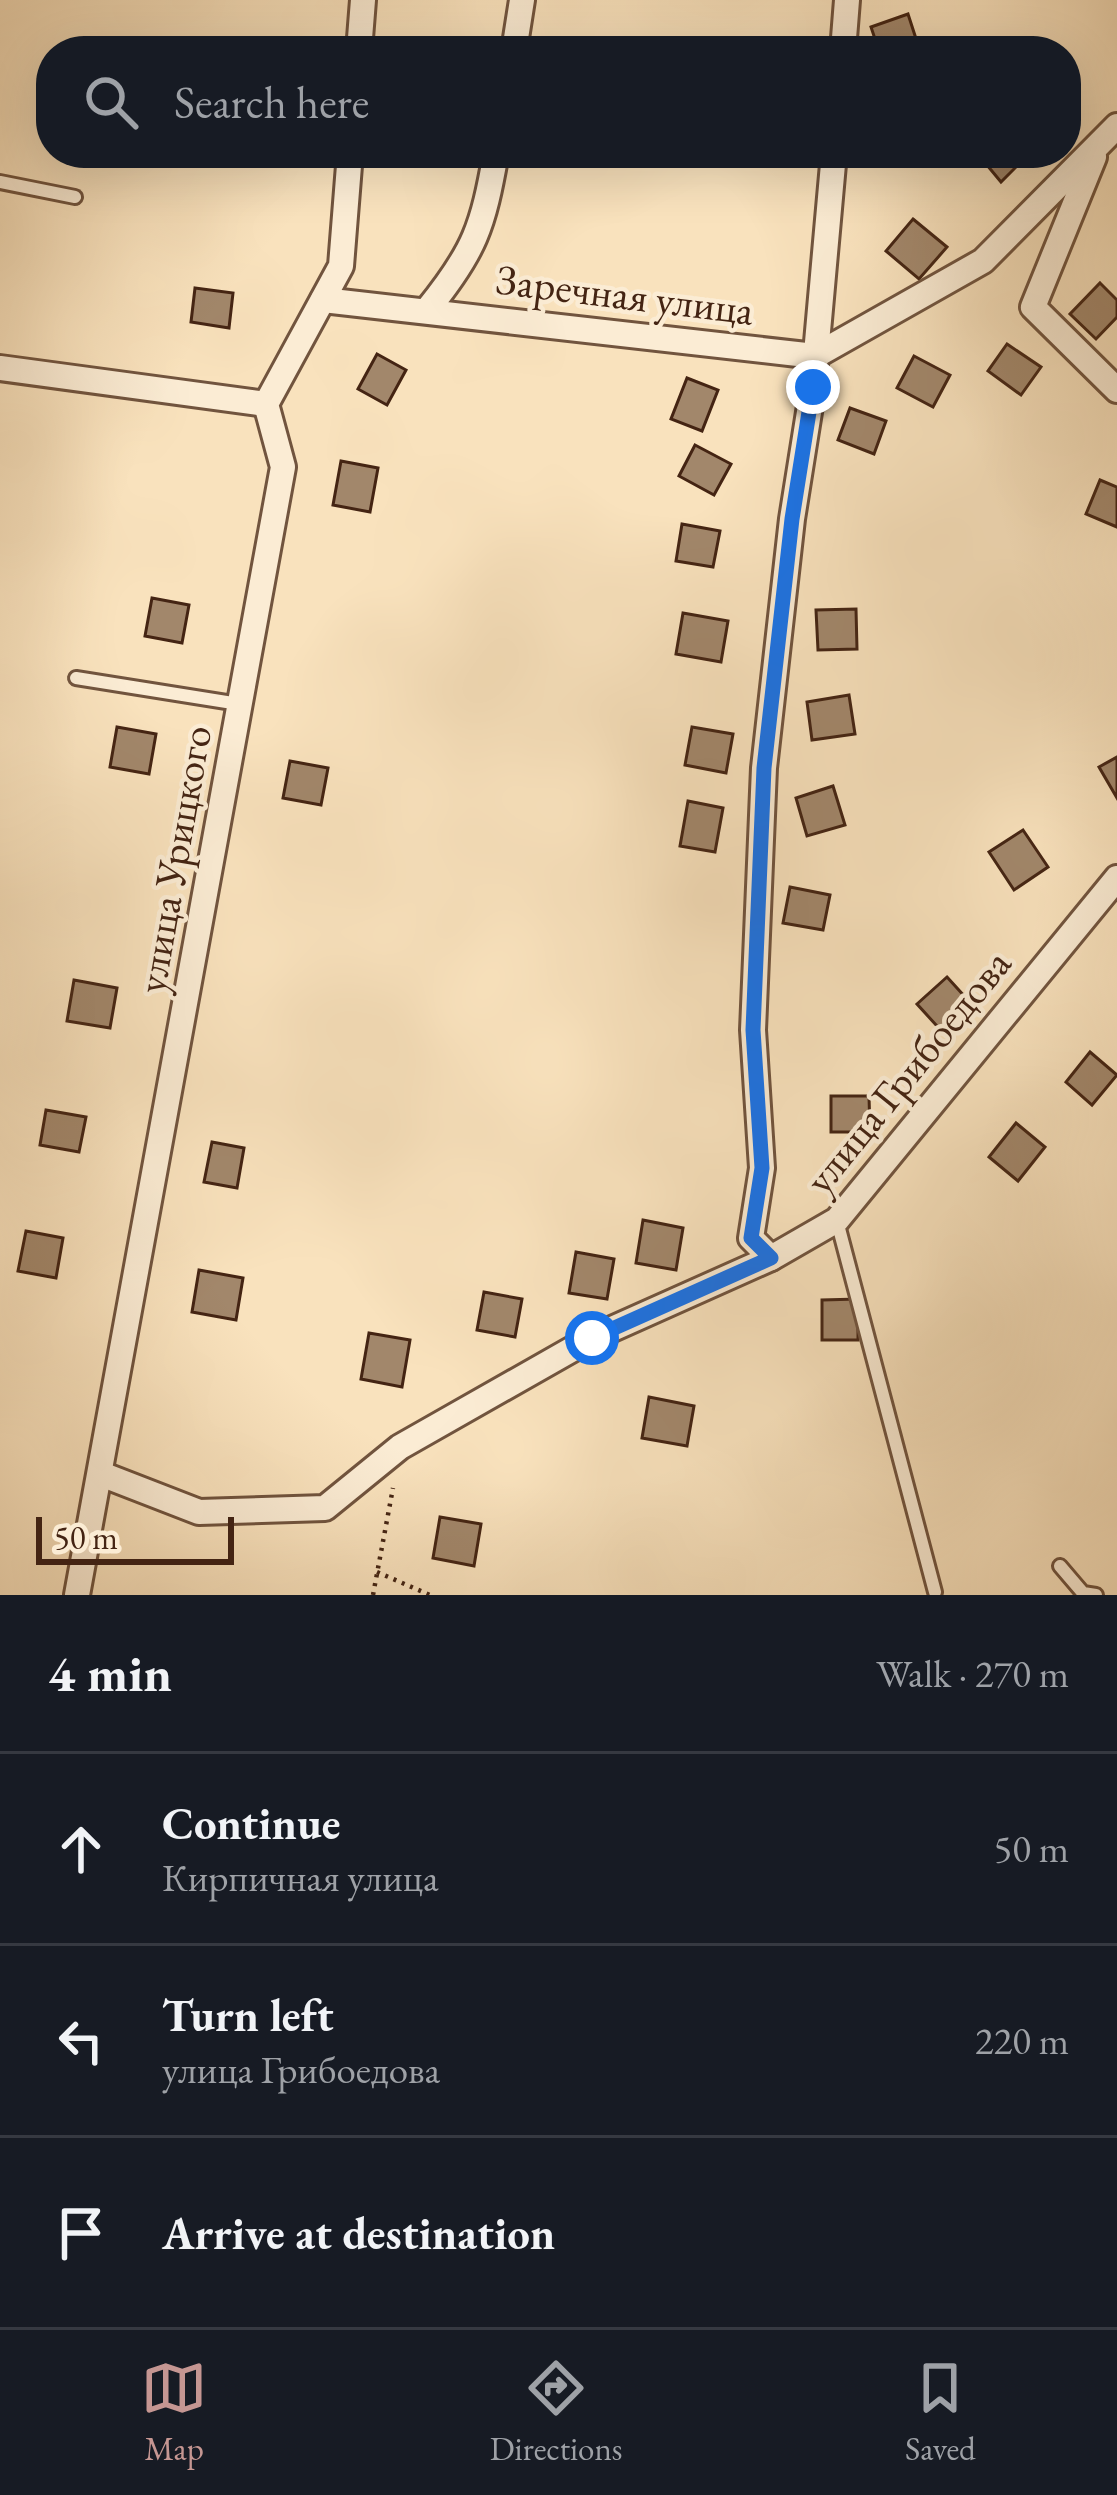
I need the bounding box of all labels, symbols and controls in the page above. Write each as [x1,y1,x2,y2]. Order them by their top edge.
search box [36,36,1081,168]
icon: search [78,69,144,135]
text: Search here [174,73,369,131]
street label: Заречная улица [493,251,757,338]
route end [786,360,840,414]
street label: улица Урицкого [123,721,224,997]
street label: улица Грибоедова [792,937,1023,1205]
route start [565,1311,619,1365]
scale bar [36,1511,234,1564]
text: 50 m [54,1516,118,1559]
text: 4 min [48,1640,172,1706]
text: Walk · 270 m [876,1648,1069,1699]
text: Continue [162,1794,340,1852]
icon: ahead [48,1816,114,1882]
text: 50 m [993,1823,1069,1874]
text: Кирпичная улица [162,1852,438,1903]
text: Turn left [162,1986,334,2044]
icon: left [48,2008,114,2074]
text: 220 m [975,2015,1069,2066]
text: улица Грибоедова [162,2044,440,2095]
icon: arrive [48,2200,114,2266]
text: Arrive at destination [162,2204,555,2262]
tab: Map [141,2355,207,2470]
tab: Directions [490,2355,623,2470]
tab: Saved [905,2355,976,2470]

